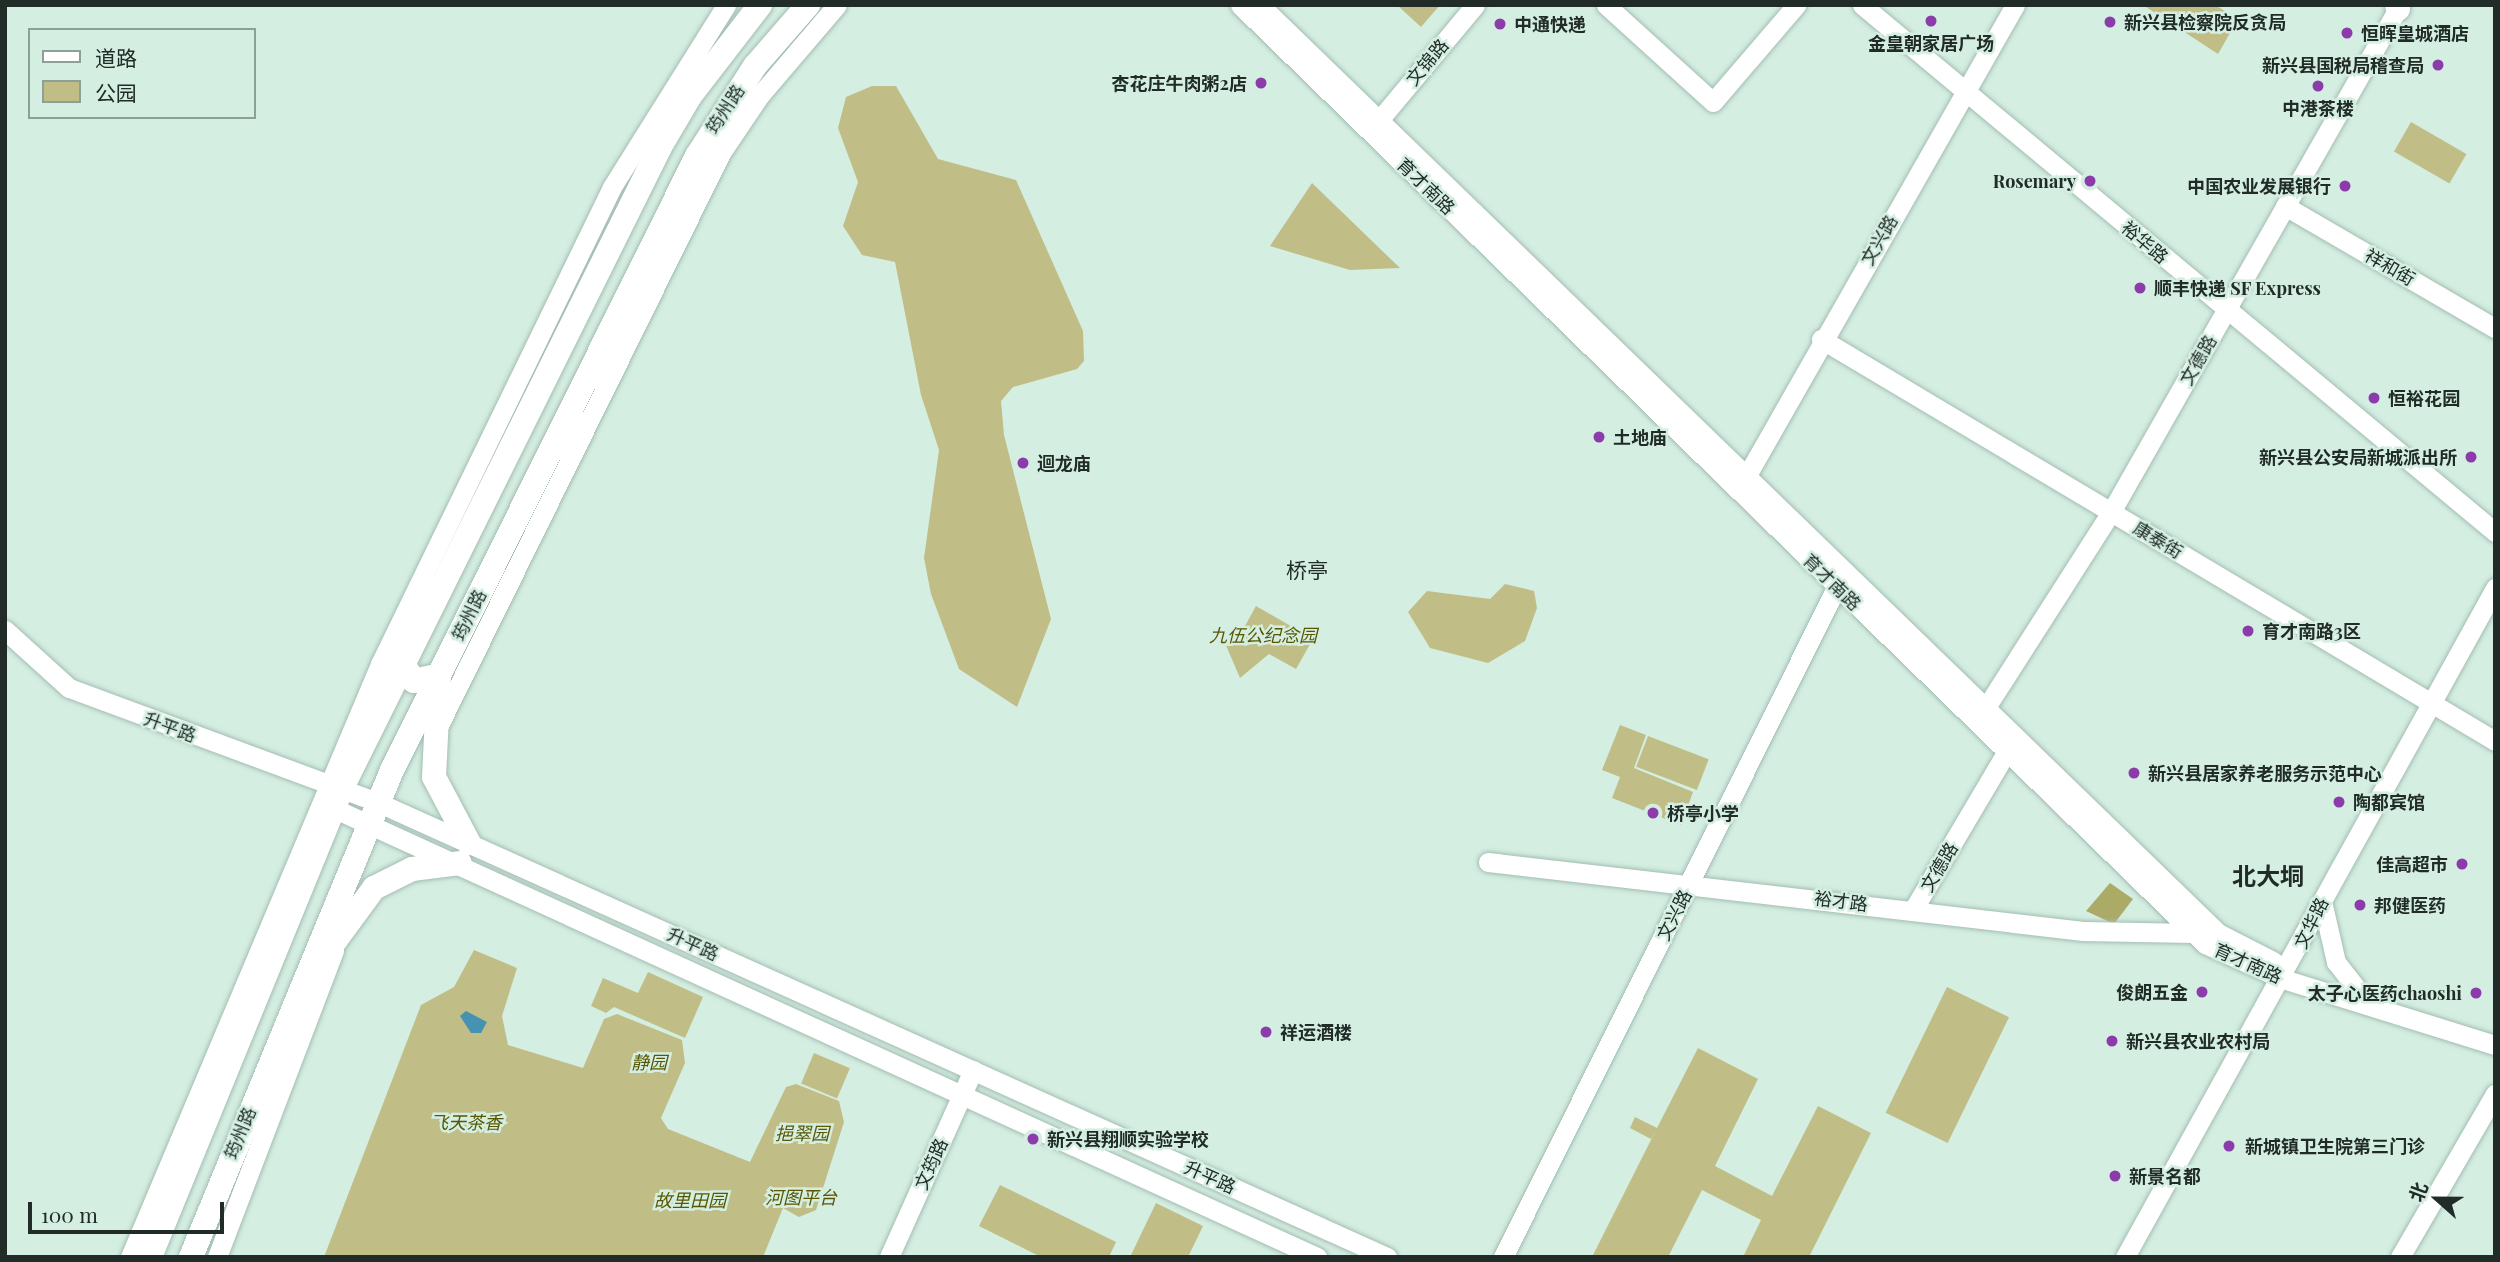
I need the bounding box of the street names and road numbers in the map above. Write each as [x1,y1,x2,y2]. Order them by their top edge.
street label: 文锦路 [1401,34,1453,90]
street label: 筠州路 [701,80,749,138]
street label: 育才南路 [1393,153,1459,219]
street label: 文兴路 [1856,211,1902,269]
street label: 裕华路 [2117,216,2173,268]
street label: 祥和街 [2361,244,2419,290]
street label: 文德路 [2175,331,2221,389]
street label: 康泰街 [2129,517,2187,563]
street label: 育才南路 [1799,549,1865,615]
street label: 筠州路 [447,586,491,644]
street label: 升平路 [141,708,199,746]
street label: 文德路 [1916,838,1962,896]
street label: 文兴路 [1652,886,1696,944]
street label: 裕才路 [1813,887,1869,915]
street label: 文华路 [2289,894,2333,952]
street label: 升平路 [664,923,722,965]
street label: 育才南路 [2211,938,2285,988]
street label: 筠州路 [220,1104,260,1162]
street label: 文筠路 [910,1135,952,1193]
street label: 升平路 [1181,1156,1239,1198]

